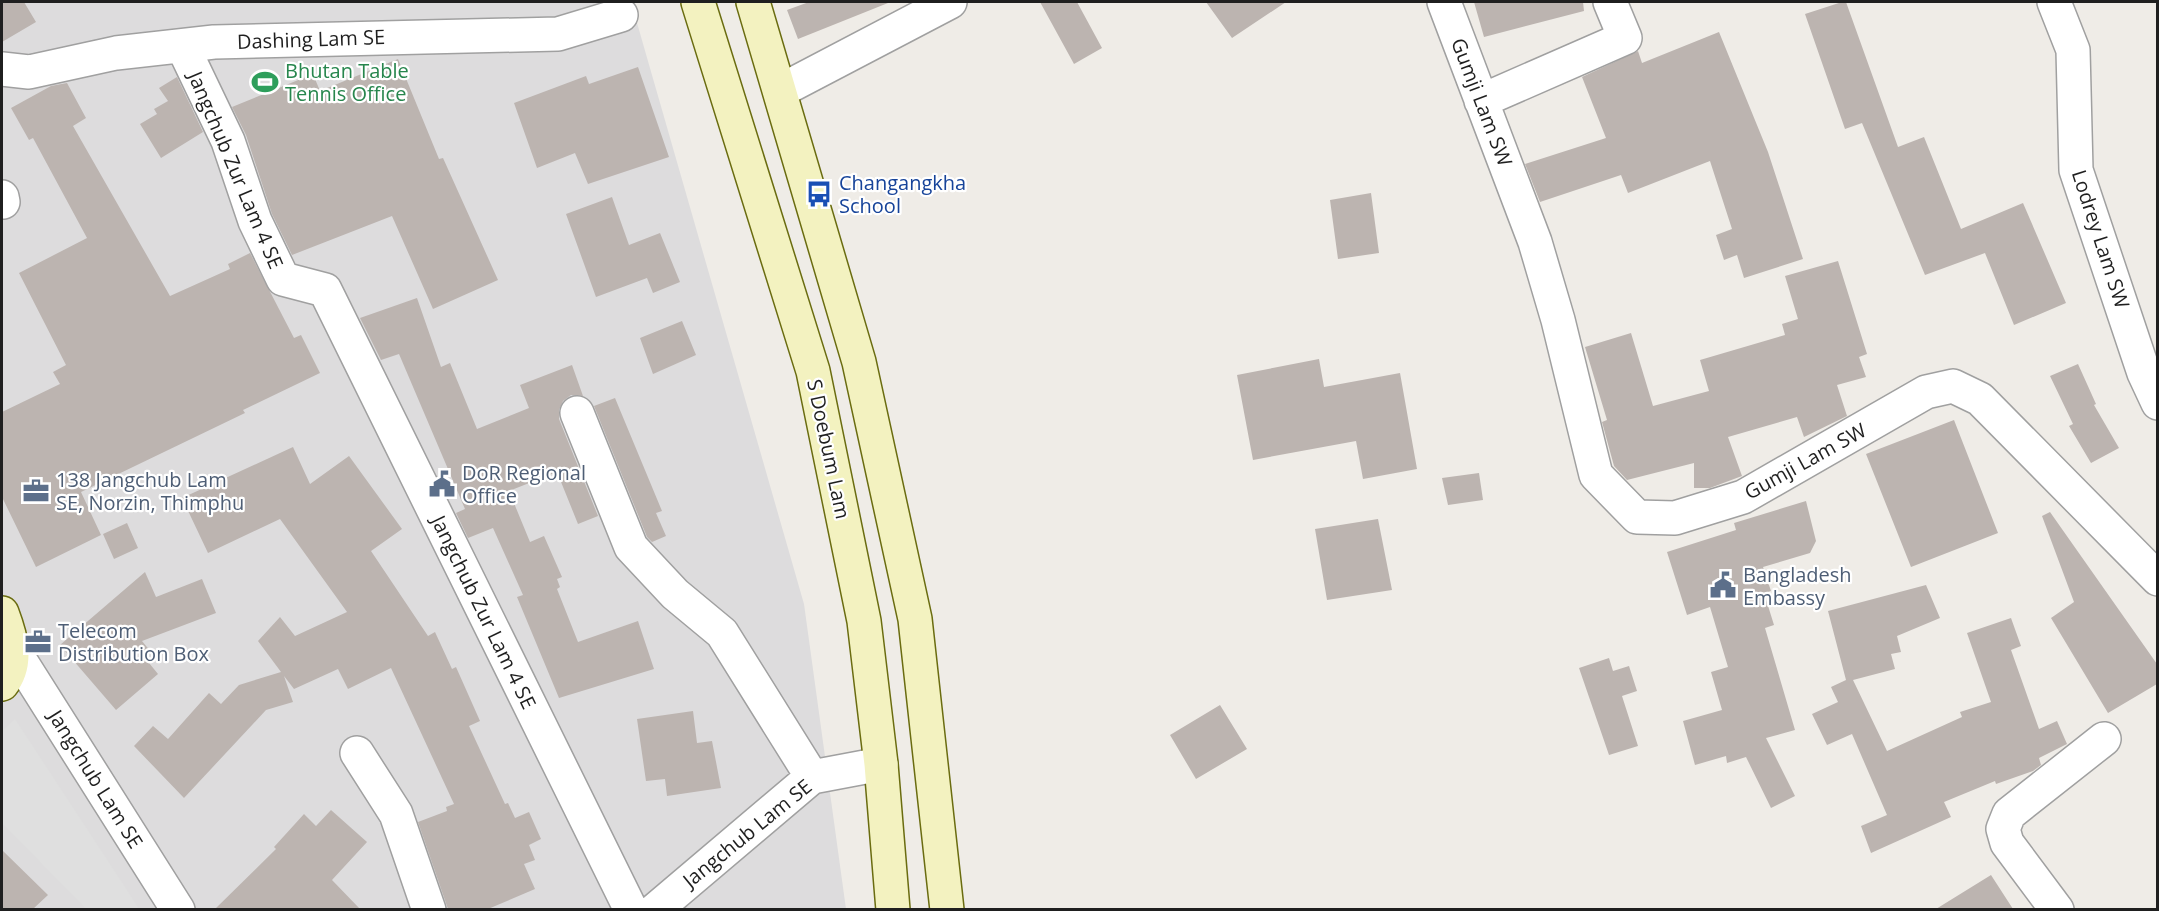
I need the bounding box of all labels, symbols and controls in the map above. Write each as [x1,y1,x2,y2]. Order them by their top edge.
street label: Dashing Lam SE [237,23,385,55]
street label: Gumji Lam SW [1445,34,1519,170]
place label: Bhutan Table Tennis Office [285,57,409,107]
street label: Jangchub Zur Lam 4 SE [181,65,290,273]
sports icon: Bhutan Table Tennis Office [250,67,280,97]
street label: Lodrey Lam SW [2066,166,2136,312]
place label: Changangkha School [839,169,966,219]
bus stop icon: Changangkha School [804,179,834,209]
street label: S Doebum Lam [801,377,857,521]
street label: Gumji Lam SW [1739,416,1871,506]
place label: DoR Regional Office [462,459,586,509]
place label: 138 Jangchub Lam SE, Norzin, Thimphu [56,466,244,516]
public building icon: DoR Regional Office [427,469,457,499]
office icon: 138 Jangchub Lam SE, Norzin, Thimphu [21,476,51,506]
street label: Jangchub Zur Lam 4 SE [424,509,543,713]
place label: Bangladesh Embassy [1743,561,1852,611]
public building icon: Bangladesh Embassy [1708,570,1738,600]
place label: Telecom Distribution Box [58,617,210,667]
office icon: Telecom Distribution Box [23,627,53,657]
street label: Jangchub Lam SE [41,703,149,853]
street label: Jangchub Lam SE [675,773,817,895]

